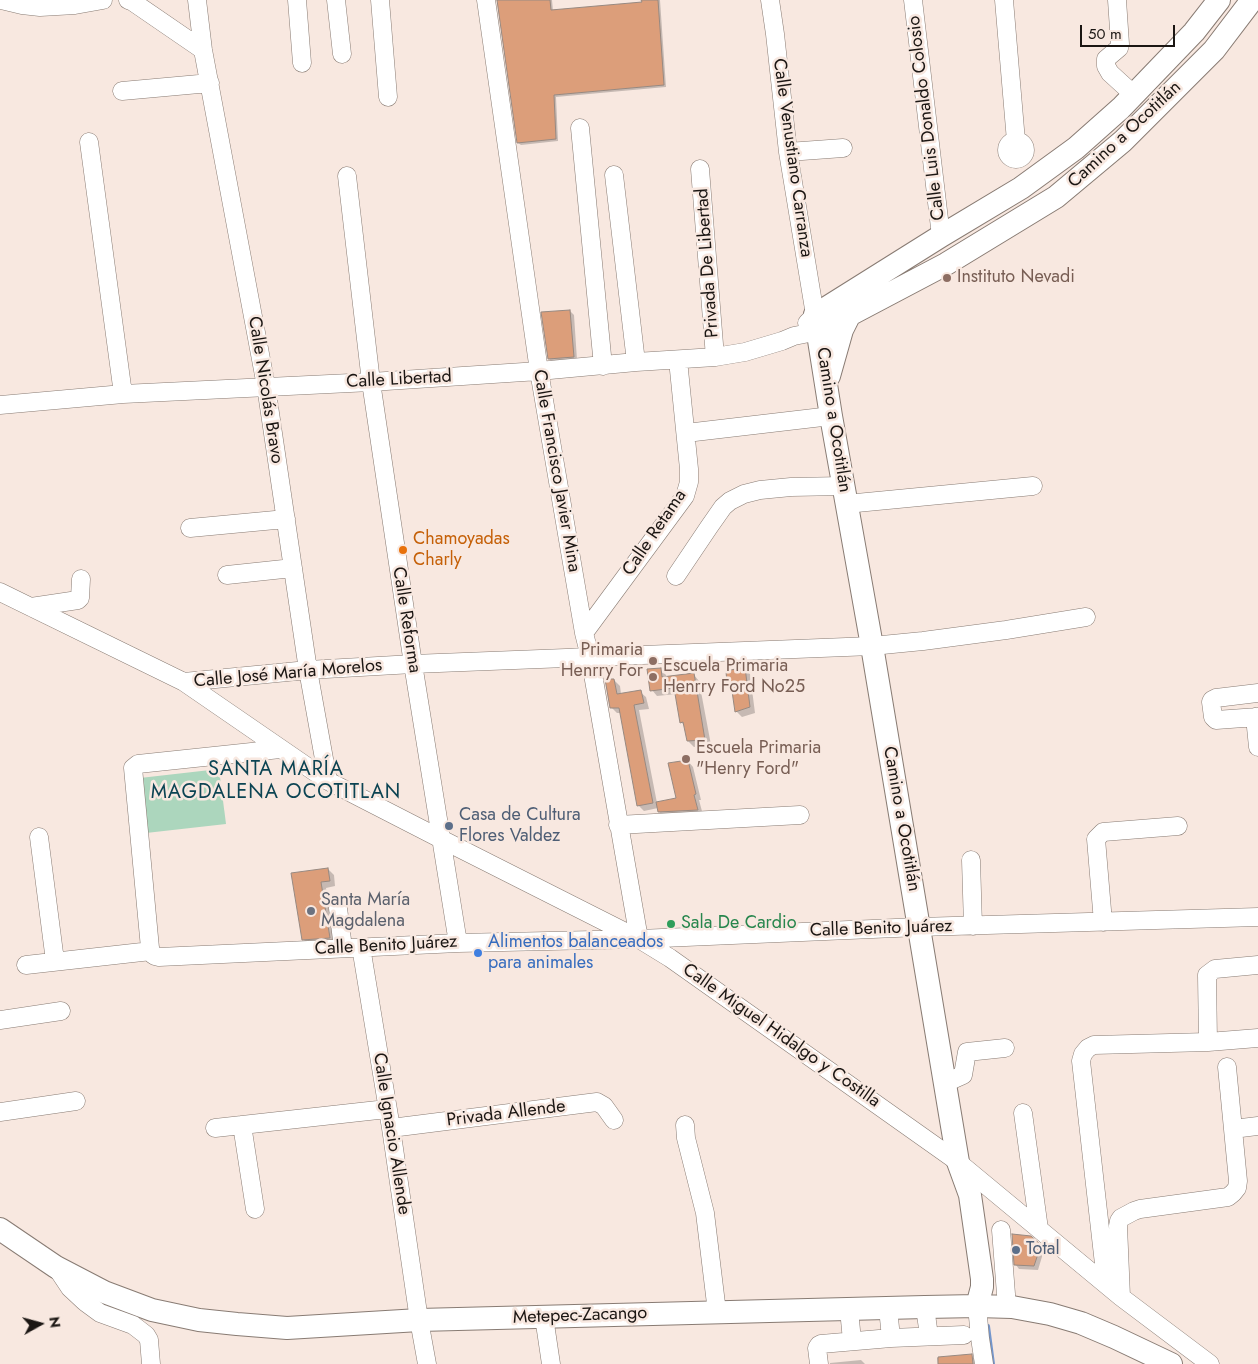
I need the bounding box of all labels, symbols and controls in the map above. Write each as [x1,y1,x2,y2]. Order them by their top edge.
street label: Calle Luis Donaldo Colosio [904,14,950,222]
scale bar [1083,15,1178,47]
text: 50 m [1088,23,1122,45]
street label: Calle Venustiano Carranza [767,57,817,259]
street label: Camino a Ocotitlán [1064,77,1186,193]
street label: Privada De Libertad [692,187,724,339]
place label: Instituto Nevadi [957,267,1075,289]
marker: Instituto Nevadi [941,272,953,284]
street label: Calle Nicolás Bravo [243,315,287,465]
street label: Camino a Ocotitlán [811,346,855,494]
street label: Calle Libertad [346,366,452,394]
street label: Calle Francisco Javier Mina [528,368,584,574]
street label: Calle Retama [618,486,692,580]
place label: Chamoyadas Charly [413,529,510,572]
marker: Chamoyadas Charly [397,544,409,556]
street label: Calle Reforma [387,565,425,675]
place label: Primaria Henrry For [561,640,643,682]
street label: Calle José María Morelos [193,655,383,693]
marker: Primaria Henrry For [647,655,659,667]
place label: Escuela Primaria Henrry Ford No25 [663,656,805,699]
marker: Escuela Primaria Henrry Ford No25 [647,671,659,683]
place label: Escuela Primaria "Henry Ford" [696,738,821,781]
street label: Camino a Ocotitlán [878,745,924,893]
marker: Escuela Primaria "Henry Ford" [680,753,692,765]
district label: SANTA MARÍA MAGDALENA OCOTITLAN [148,758,404,805]
place label: Casa de Cultura Flores Valdez [459,805,581,848]
marker: Casa de Cultura Flores Valdez [443,820,455,832]
place label: Santa María Magdalena [321,890,410,932]
marker: Santa María Magdalena [305,905,317,917]
place label: Sala De Cardio [681,913,797,935]
street label: Calle Benito Juárez [809,916,953,942]
marker: Sala De Cardio [665,918,677,930]
street label: Calle Benito Juárez [314,931,458,961]
place label: Alimentos balanceados para animales [488,932,663,974]
marker: Alimentos balanceados para animales [472,947,484,959]
street label: Calle Miguel Hidalgo y Costilla [678,959,884,1113]
street label: Calle Ignacio Allende [368,1051,414,1217]
street label: Privada Allende [445,1096,567,1132]
place label: Total [1026,1239,1060,1261]
marker: Total [1010,1244,1022,1256]
north arrow [15,1299,65,1349]
street label: Metepec-Zacango [512,1303,648,1329]
text: N [44,1315,65,1329]

